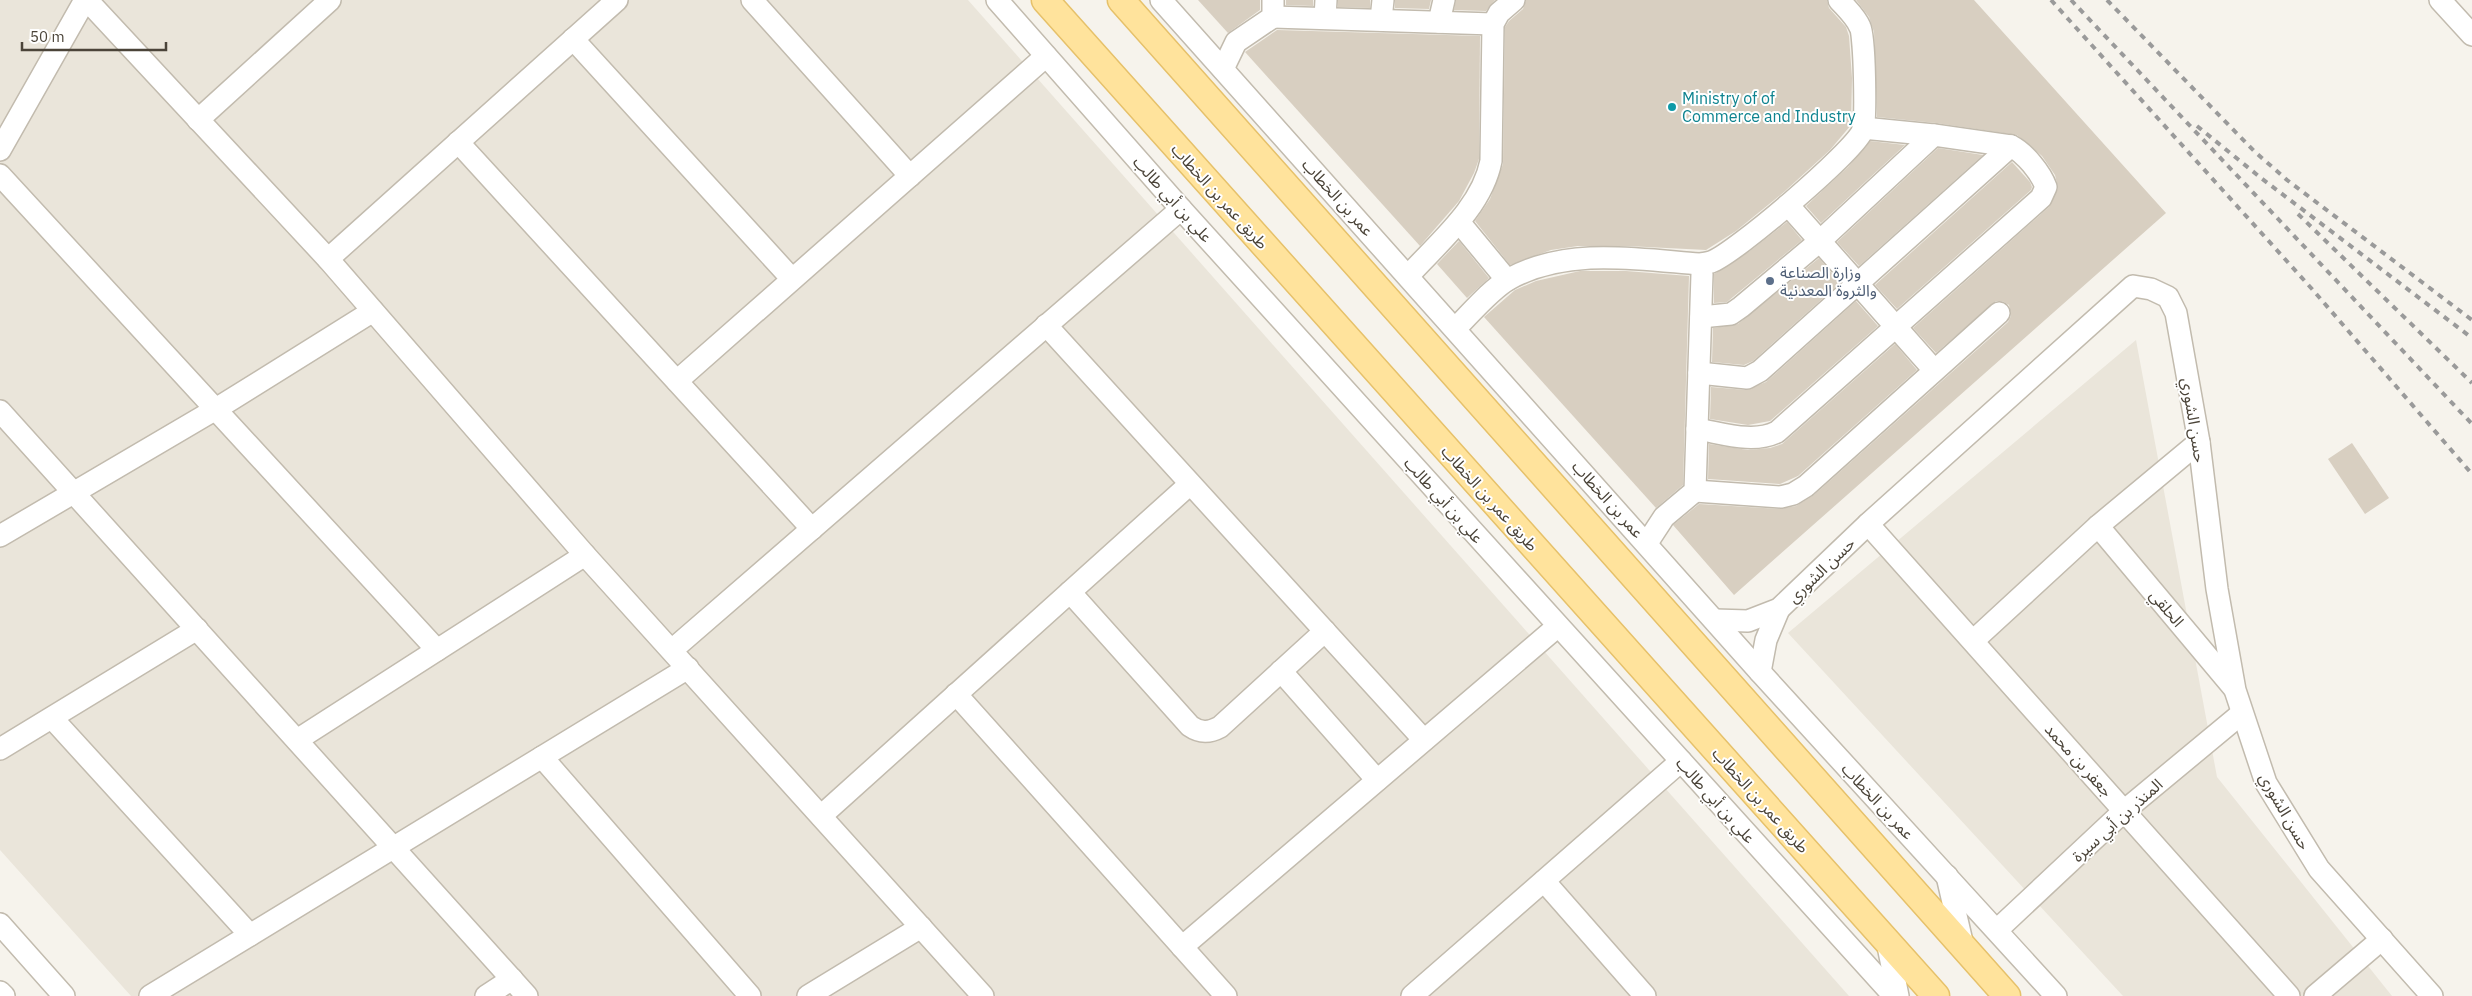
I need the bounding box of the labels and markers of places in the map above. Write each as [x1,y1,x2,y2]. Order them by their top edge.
place label: Ministry of of Commerce and Industry [1682,88,1856,126]
marker: Ministry of of Commerce and Industry [1666,101,1678,113]
place label: وزارة الصناعة والثروة المعدنية [1780,262,1877,300]
marker: وزارة الصناعة والثروة المعدنية [1764,275,1776,287]

